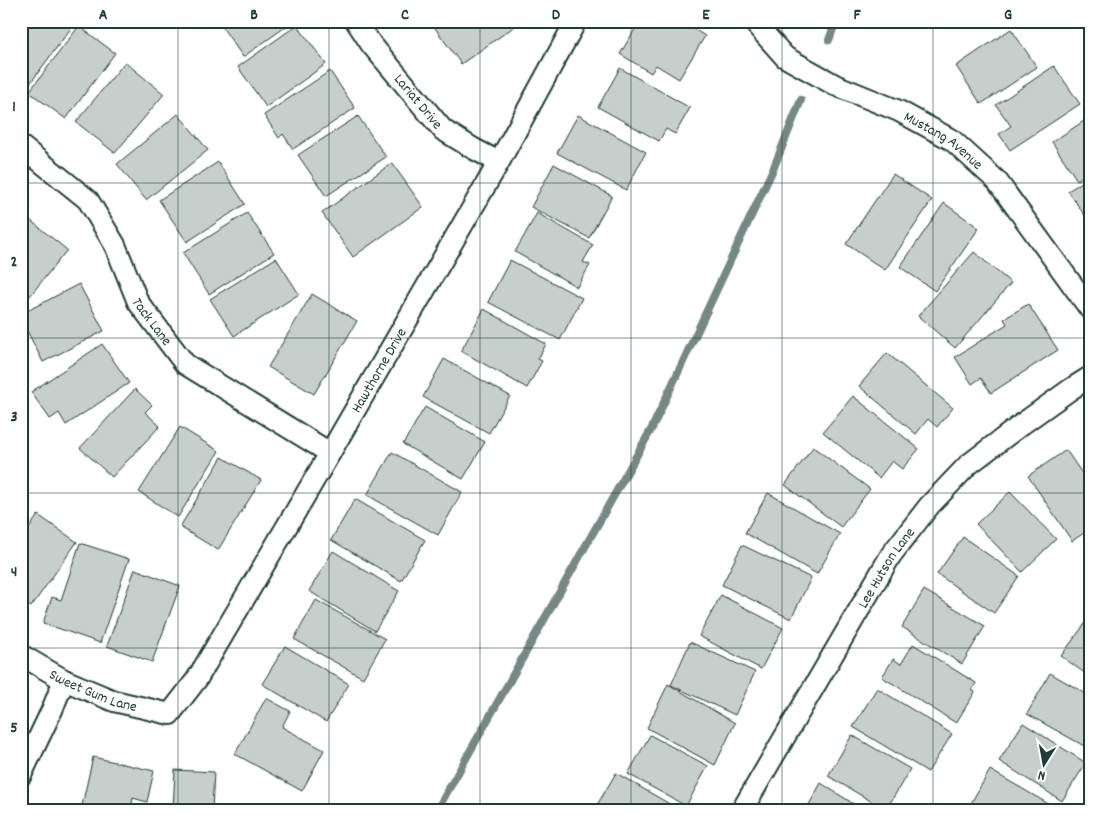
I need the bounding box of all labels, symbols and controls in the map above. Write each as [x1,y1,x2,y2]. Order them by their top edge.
text: A [99,4,108,27]
text: B [250,4,258,27]
text: C [401,4,409,27]
text: D [552,4,561,27]
text: E [702,4,710,27]
text: F [853,4,861,27]
text: G [1004,4,1012,27]
street label: Lariat Drive [388,70,447,135]
text: 1 [12,96,16,119]
street label: Mustang Avenue [899,107,987,176]
text: 2 [11,251,18,274]
street label: Tack Lane [125,295,177,351]
street label: Hawthorne Drive [347,324,414,418]
text: 3 [10,406,18,429]
street label: Lee Hutson Lane [853,523,922,613]
text: 4 [11,561,17,584]
street label: Sweet Gum Lane [44,665,139,719]
text: 5 [10,717,18,740]
north arrow [1018,738,1068,788]
text: N [1037,764,1047,785]

